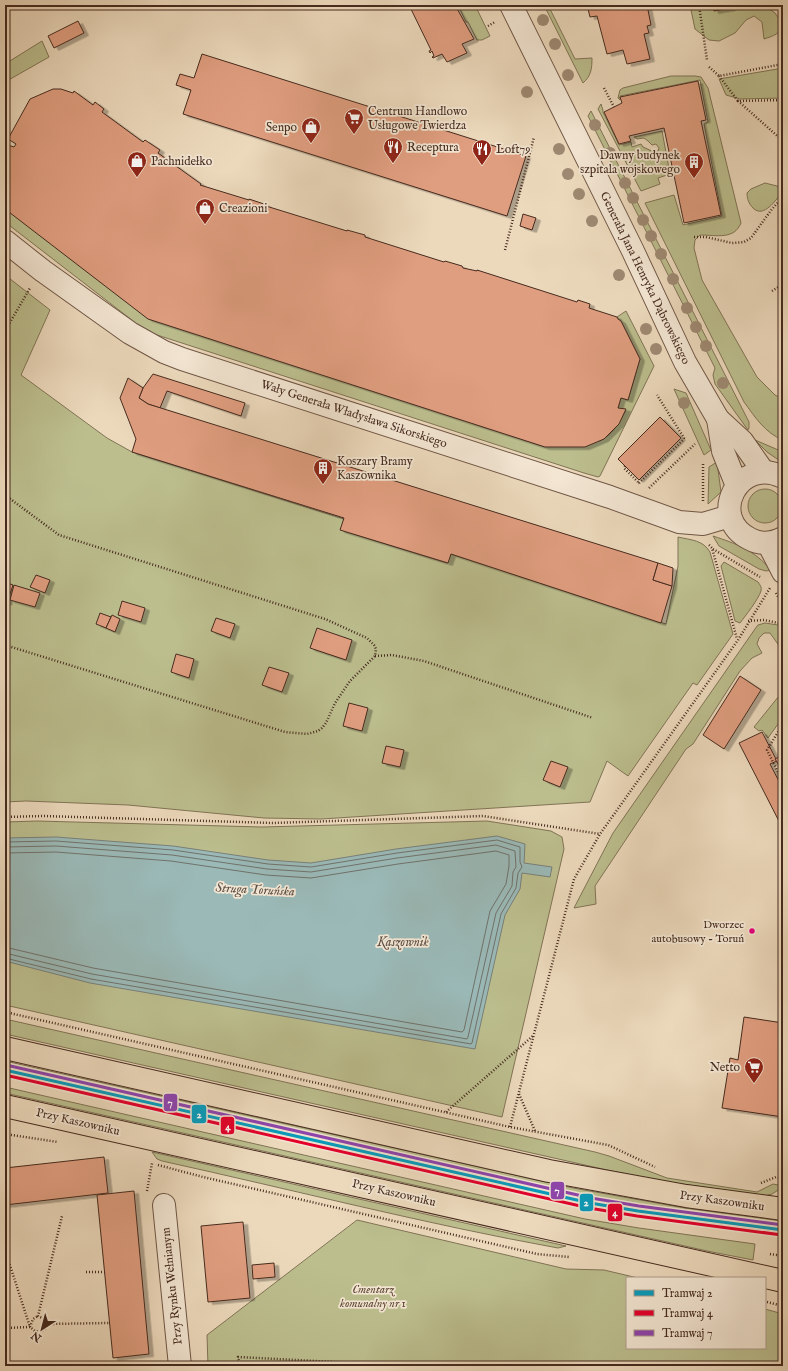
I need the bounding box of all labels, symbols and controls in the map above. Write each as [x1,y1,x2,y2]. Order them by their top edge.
place label: Centrum Handlowo Usługowe Twierdza [368,104,468,133]
supermarket icon: Centrum Handlowo Usługowe Twierdza [343,107,365,135]
shop icon: Senpo [300,116,322,144]
place label: Senpo [266,120,298,136]
restaurant icon: Receptura [382,136,404,164]
restaurant icon: Loft79 [471,138,493,166]
place label: Receptura [407,140,459,156]
place label: Loft79 [496,142,530,157]
place label: Dawny budynek szpitala wojskowego [580,148,681,178]
shop icon: Pachnidełko [126,150,148,178]
building icon: Dawny budynek szpitala wojskowego [683,151,705,179]
place label: Pachnidełko [151,154,213,169]
street label: Generała Jana Henryka Dąbrowskiego [596,189,694,368]
shop icon: Creazioni [194,197,216,225]
place label: Creazioni [219,201,267,216]
street label: Wały Generała Władysława Sikorskiego [259,377,450,451]
place label: Koszary Bramy Kaszownika [337,454,413,483]
building icon: Koszary Bramy Kaszownika [312,457,334,485]
water label: Struga Toruńska [215,879,295,902]
place label: Dworzec autobusowy - Toruń [652,918,744,946]
marker: Dworzec autobusowy - Toruń [747,926,757,936]
water label: Kaszownik [376,934,429,951]
supermarket icon: Netto [743,1056,765,1084]
place label: Netto [710,1060,741,1075]
line badge: 7 [163,1093,178,1112]
text: 7 [167,1096,173,1110]
line badge: 2 [191,1104,207,1124]
street label: Przy Kaszowniku [35,1105,121,1139]
text: 2 [196,1108,202,1122]
line badge: 4 [220,1116,235,1135]
text: 4 [224,1120,231,1134]
street label: Przy Kaszowniku [351,1176,437,1210]
line badge: 7 [550,1181,565,1200]
text: 7 [554,1184,560,1198]
street label: Przy Kaszowniku [679,1188,765,1214]
line badge: 2 [579,1193,594,1212]
text: 2 [583,1196,589,1210]
line badge: 4 [607,1203,623,1222]
text: 4 [611,1206,618,1220]
street label: Przy Rynku Wełnianym [158,1227,186,1345]
legend [626,1277,766,1349]
park label: Cmentarz komunalny nr 1 [339,1282,406,1311]
text: Tramwaj 2 [662,1286,713,1301]
text: Tramwaj 4 [662,1306,713,1321]
north arrow [22,1309,62,1349]
text: Tramwaj 7 [662,1326,713,1341]
text: N [28,1328,45,1345]

